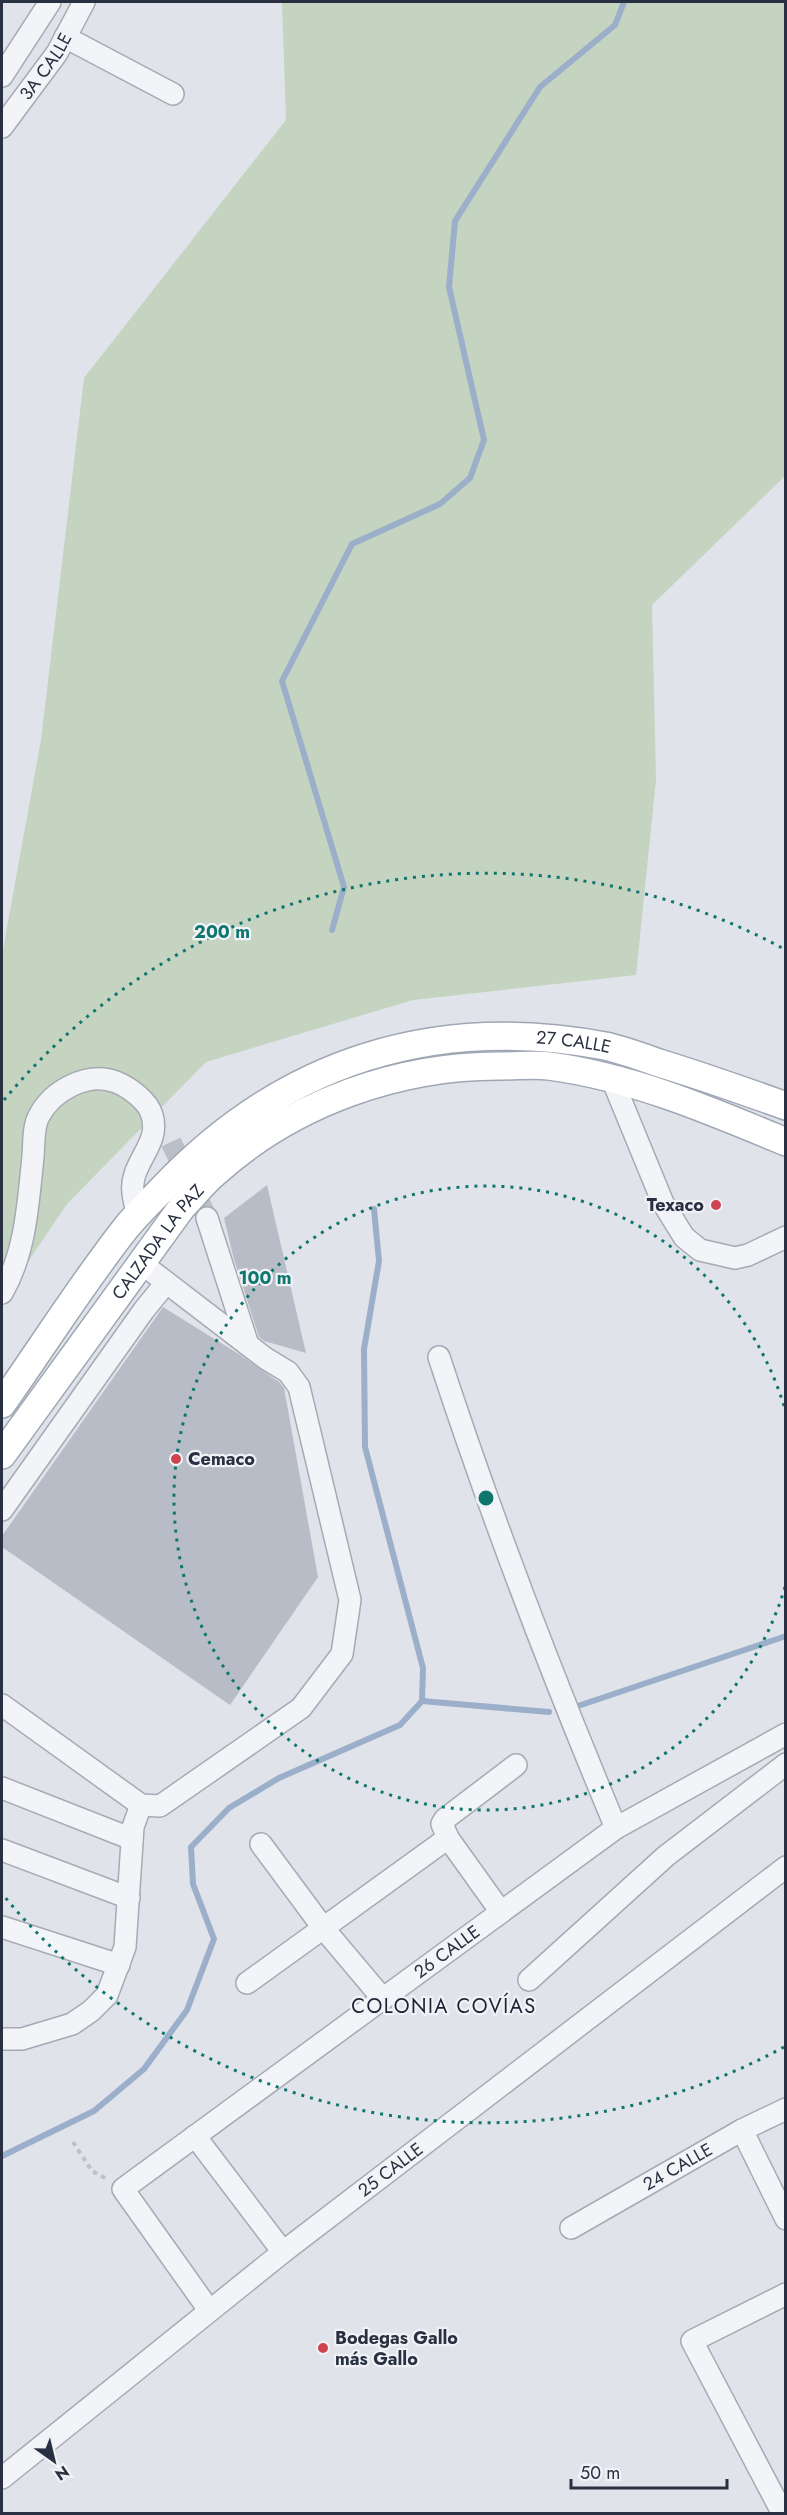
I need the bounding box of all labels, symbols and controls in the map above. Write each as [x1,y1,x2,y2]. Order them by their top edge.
street label: 3A CALLE [13,28,78,105]
text: 200 m [194,919,250,945]
street label: 27 CALLE [535,1024,614,1060]
street label: CALZADA LA PAZ [106,1178,210,1305]
place label: Texaco [647,1192,704,1218]
marker: Texaco [709,1198,723,1212]
text: 100 m [238,1265,292,1291]
place label: Cemaco [188,1446,255,1472]
marker: Cemaco [169,1452,183,1466]
centre of rings [476,1488,496,1508]
street label: 26 CALLE [409,1919,485,1985]
district label: COLONIA COVÍAS [351,1992,537,2021]
street label: 25 CALLE [352,2136,429,2203]
street label: 24 CALLE [638,2137,717,2197]
place label: Bodegas Gallo más Gallo [335,2325,458,2372]
marker: Bodegas Gallo más Gallo [316,2341,330,2355]
north arrow [24,2431,84,2491]
scale bar [571,2452,727,2490]
text: N [50,2460,74,2486]
text: 50 m [580,2460,620,2486]

